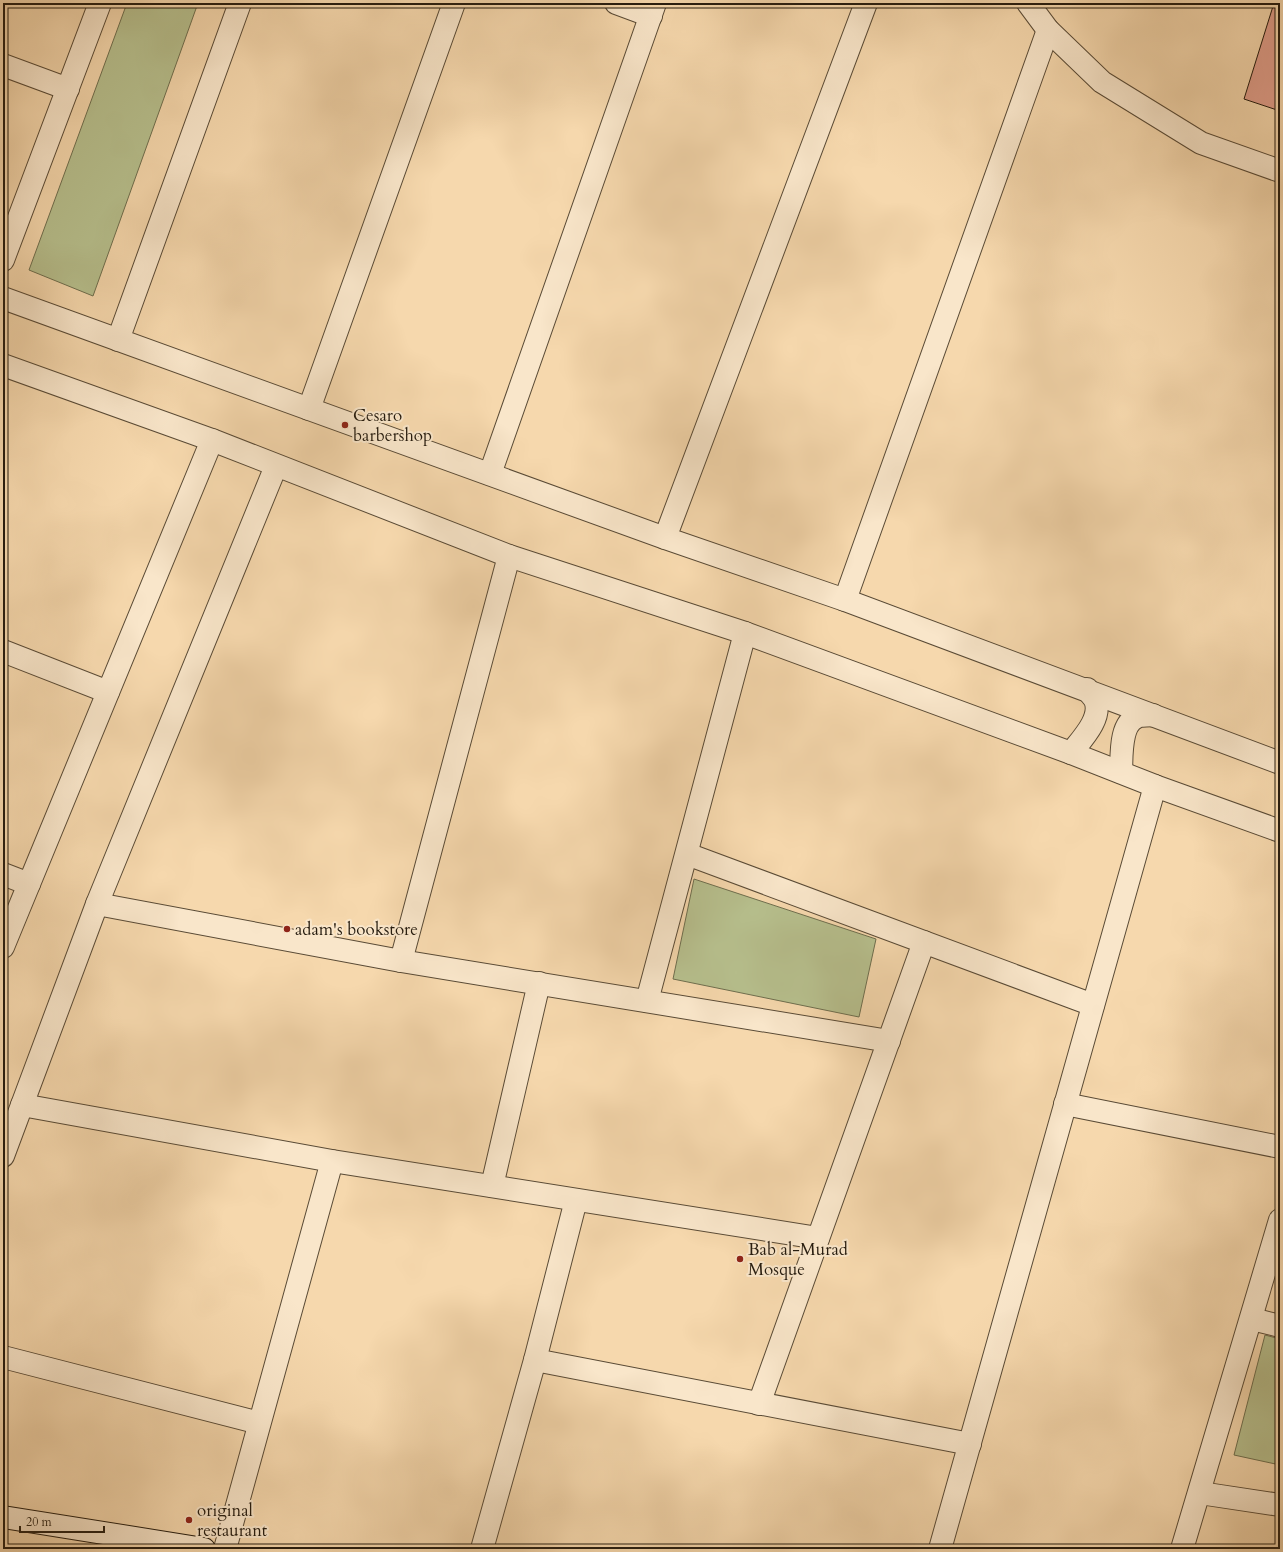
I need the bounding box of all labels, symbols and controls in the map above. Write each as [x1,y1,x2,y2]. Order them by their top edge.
place label: Cesaro barbershop [353,404,432,447]
marker: Cesaro barbershop [340,420,350,430]
place label: adam's bookstore [295,918,418,941]
marker: adam's bookstore [282,924,292,934]
place label: Bab al-Murad Mosque [748,1238,848,1281]
marker: Bab al-Murad Mosque [735,1254,745,1264]
place label: original restaurant [197,1499,268,1542]
scale bar [20,1508,104,1534]
text: 20 m [26,1514,53,1530]
marker: original restaurant [184,1515,194,1525]

